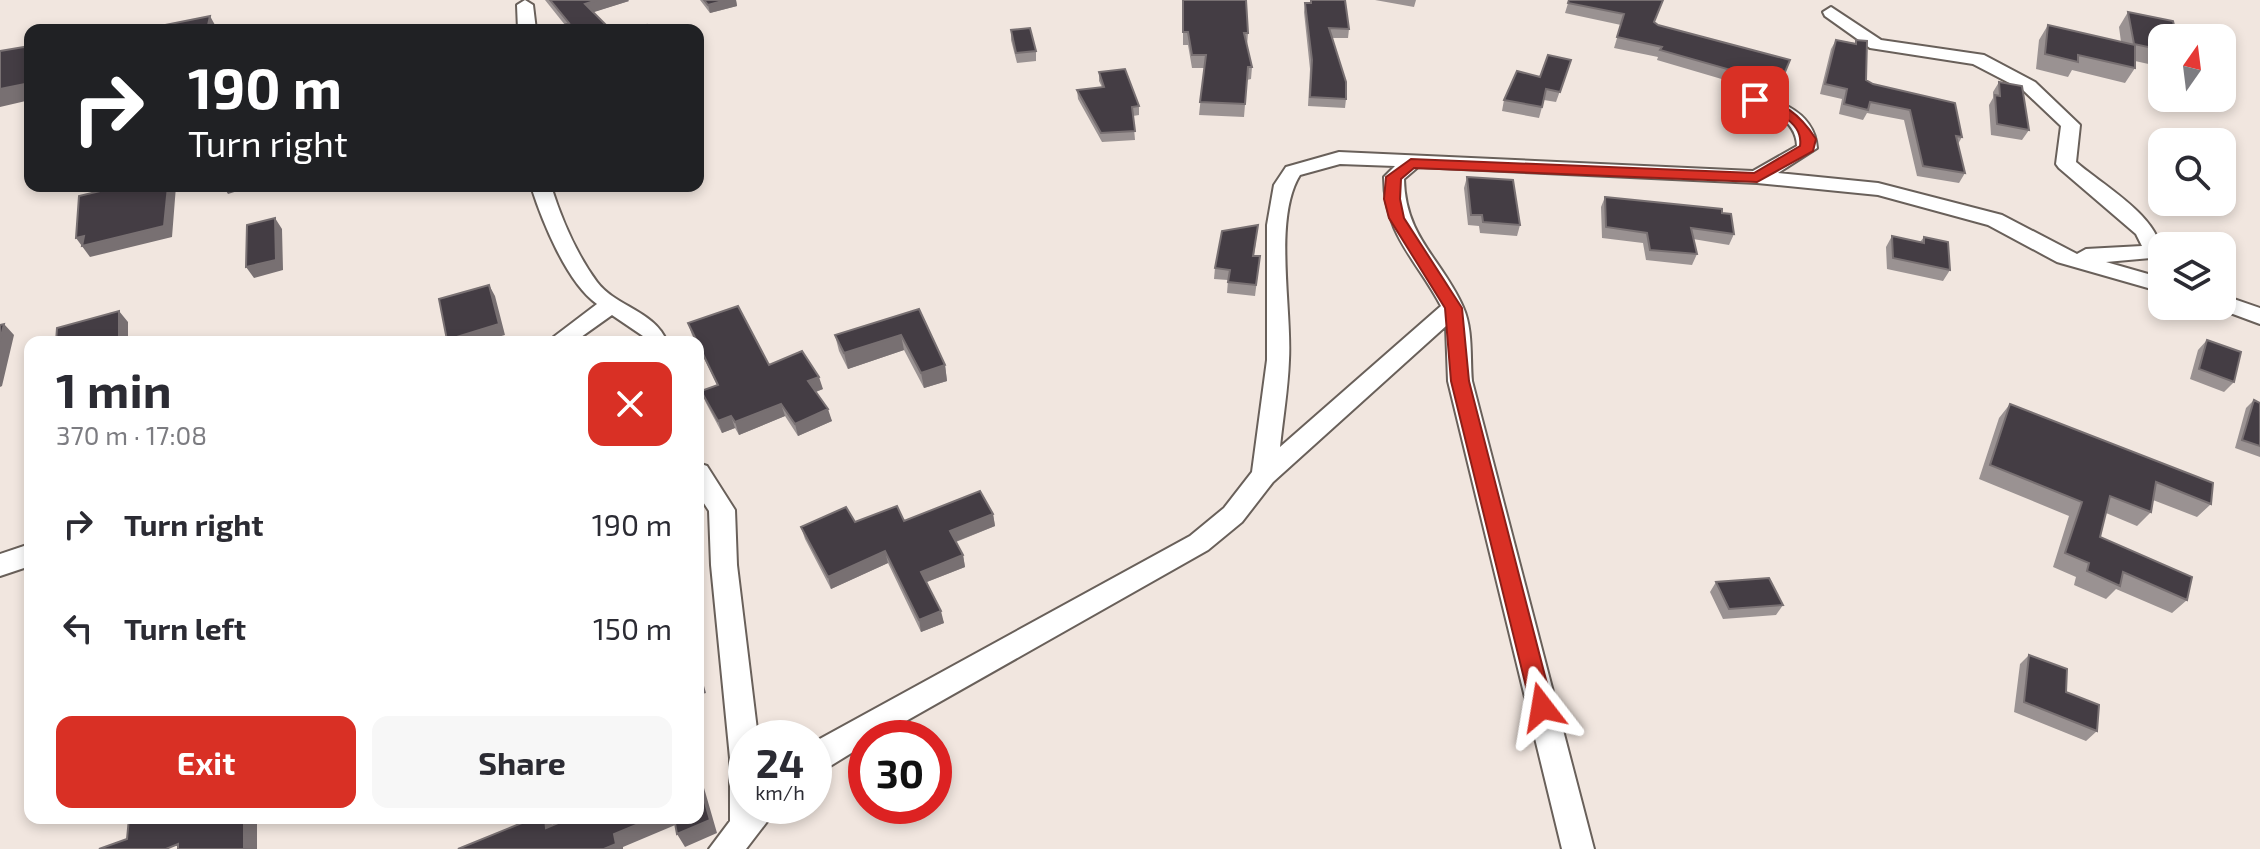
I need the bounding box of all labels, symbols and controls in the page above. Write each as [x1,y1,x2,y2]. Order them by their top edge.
north arrow [2148,24,2236,112]
map controls [2148,24,2236,320]
text: 190 m [188,53,342,120]
icon: right [56,56,160,160]
pin [1721,66,1789,134]
icon: arrive [1733,78,1777,122]
text: Turn right [188,121,348,164]
button: search [2148,128,2236,216]
button: layers [2148,232,2236,320]
text: 1 min [56,360,172,418]
button: close [588,362,672,446]
text: 370 m · 17:08 [56,419,207,450]
icon: right [56,502,100,546]
text: Turn right [124,506,264,542]
text: 190 m [592,506,672,542]
icon: left [56,606,100,650]
text: Turn left [124,610,246,646]
text: 150 m [593,610,672,646]
position arrow [1500,665,1584,749]
button: Exit [56,716,356,808]
button: Share [372,716,672,808]
speed limit sign: 30 [848,720,952,824]
text: 24 [756,738,804,786]
text: km/h [755,780,805,804]

